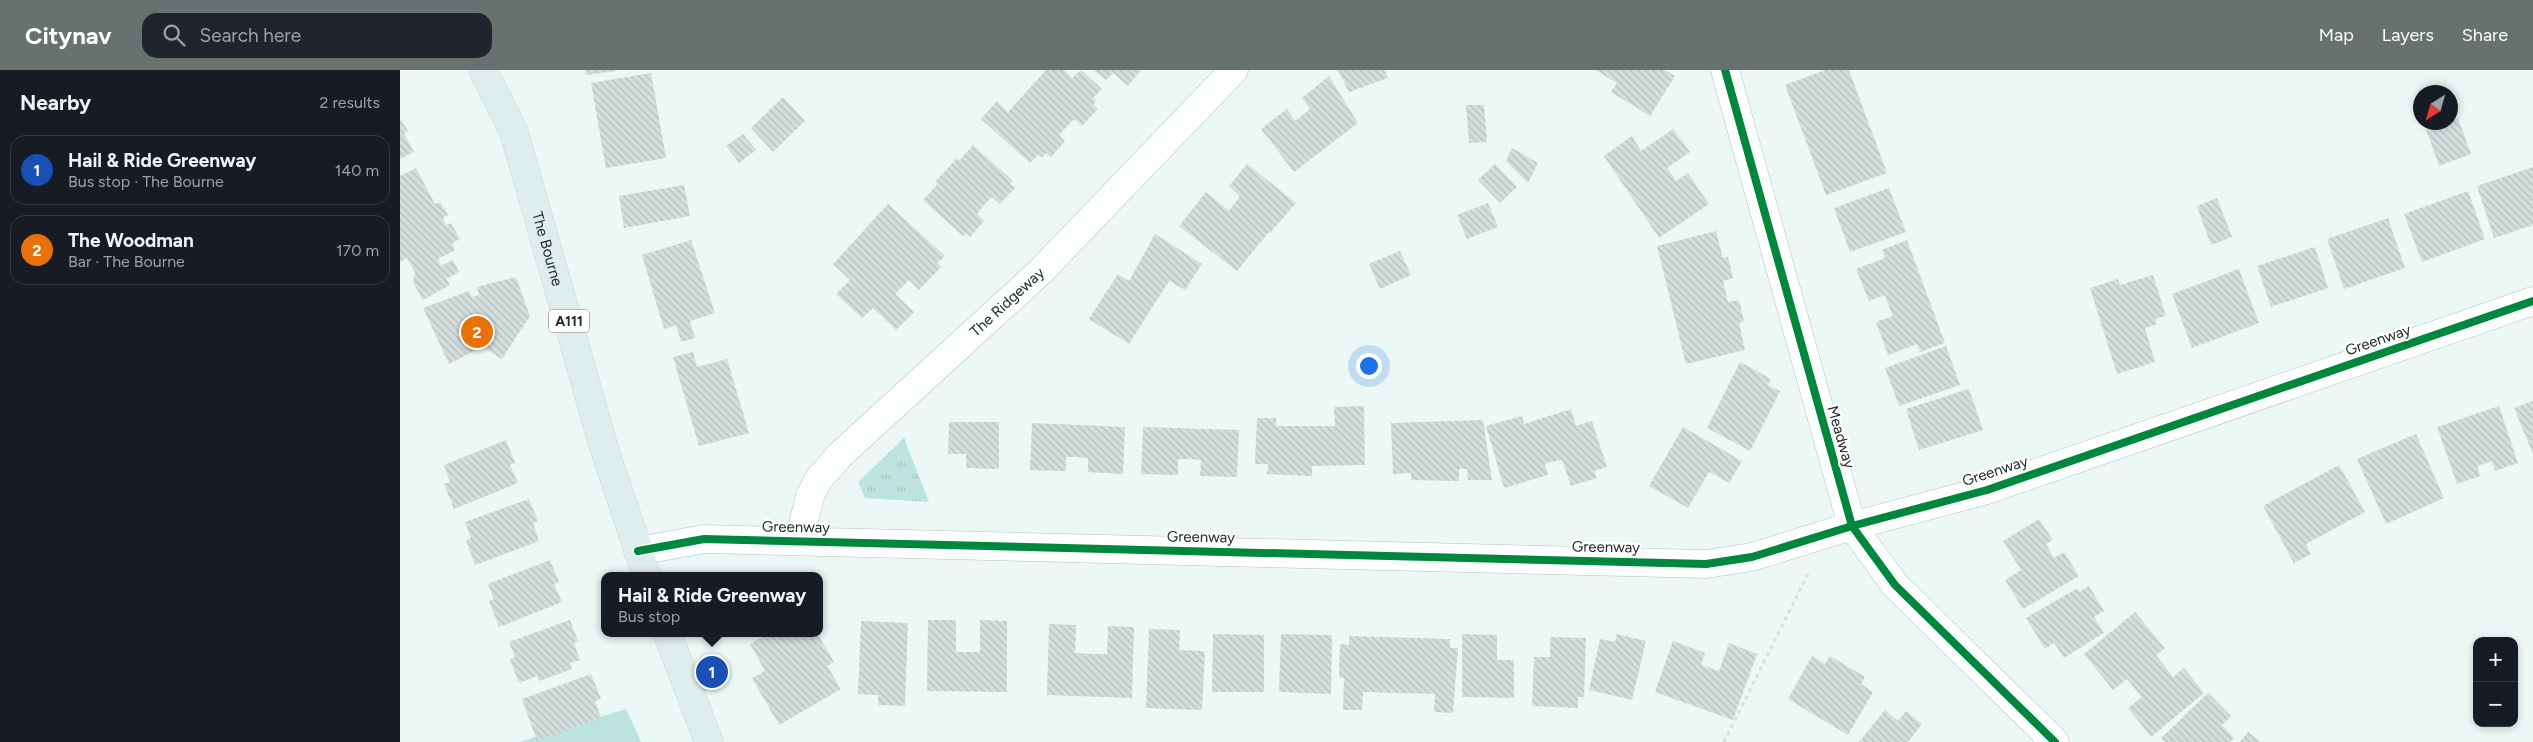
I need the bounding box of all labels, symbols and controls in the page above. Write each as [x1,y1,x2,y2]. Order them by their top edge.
search box [142,13,492,58]
text: Citynav [25,21,112,50]
icon: search [160,21,188,49]
text: Search here [200,24,301,47]
text: Map [2319,24,2354,46]
text: Layers [2382,24,2434,46]
text: Share [2462,24,2508,46]
north arrow [2413,85,2458,130]
text: Nearby [20,90,91,115]
text: 2 results [320,93,380,112]
text: Hail & Ride Greenway [68,149,256,172]
text: 1 [34,161,40,180]
text: 140 m [335,161,379,180]
text: Bus stop · The Bourne [68,172,224,191]
street label: The Bourne [528,210,566,288]
text: The Woodman [68,229,194,252]
text: 2 [32,241,42,260]
text: 170 m [336,241,379,260]
text: Bar · The Bourne [68,252,185,271]
street label: The Ridgeway [966,264,1048,340]
road number: A111 [549,310,589,332]
pin: 2 [461,313,493,351]
street label: Greenway [2343,320,2413,360]
your location [1356,353,1382,379]
street label: Meadway [1823,404,1859,471]
street label: Greenway [1960,452,2030,490]
street label: Greenway [762,517,830,537]
street label: Greenway [1167,527,1235,547]
street label: Greenway [1572,537,1640,557]
popup [601,572,823,637]
text: Hail & Ride Greenway [618,584,806,607]
text: Bus stop [618,607,680,626]
map controls [2473,637,2518,727]
button: + [2473,637,2518,682]
pin: 1 [696,653,728,691]
button: − [2473,682,2518,727]

